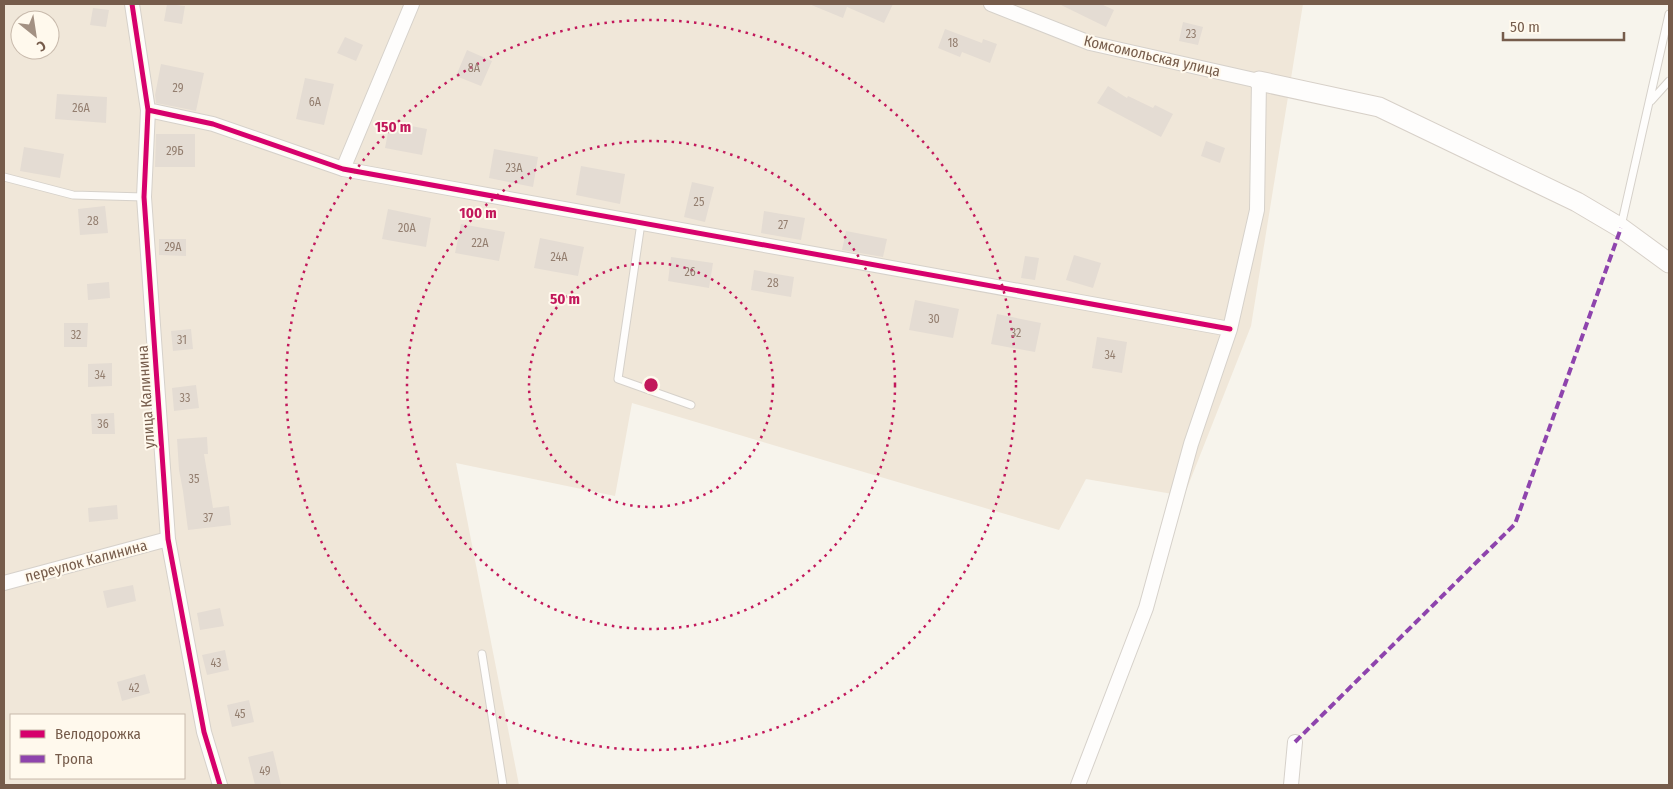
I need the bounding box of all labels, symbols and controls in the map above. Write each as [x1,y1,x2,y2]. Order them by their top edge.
north arrow [10,10,60,60]
scale bar [1503,10,1624,42]
text: 50 m [1510,18,1540,36]
house number: 23 [1186,27,1196,41]
street label: Комсомольская улица [1082,32,1222,80]
house number: 18 [948,36,958,50]
text: С [33,37,49,55]
house number: 8А [468,61,481,75]
house number: 29 [172,81,184,95]
house number: 6А [309,95,322,109]
house number: 26А [72,101,90,115]
text: 150 m [375,118,411,136]
house number: 29Б [166,144,184,158]
house number: 23А [506,161,523,175]
house number: 25 [694,195,705,209]
text: 100 m [459,204,497,222]
house number: 28 [87,214,99,228]
house number: 27 [778,218,788,232]
house number: 20А [398,221,417,235]
house number: 22А [472,236,489,250]
house number: 29А [164,240,182,254]
house number: 24А [550,250,568,264]
house number: 26 [684,265,696,279]
house number: 28 [767,276,779,290]
text: 50 m [550,290,580,308]
house number: 30 [928,312,940,326]
house number: 32 [1011,326,1021,340]
house number: 32 [71,328,81,342]
house number: 31 [177,333,187,347]
street label: улица Калинина [133,345,159,449]
house number: 34 [1104,348,1116,362]
house number: 34 [94,368,106,382]
centre of rings [642,376,660,394]
house number: 33 [180,391,190,405]
house number: 36 [97,417,109,431]
house number: 35 [189,472,200,486]
house number: 37 [203,511,213,525]
street label: переулок Калинина [23,536,149,586]
house number: 43 [210,656,222,670]
house number: 42 [129,681,139,695]
house number: 45 [234,707,246,721]
legend [10,714,185,779]
text: Велодорожка [55,725,141,743]
text: Тропа [55,750,93,768]
house number: 49 [259,764,271,778]

